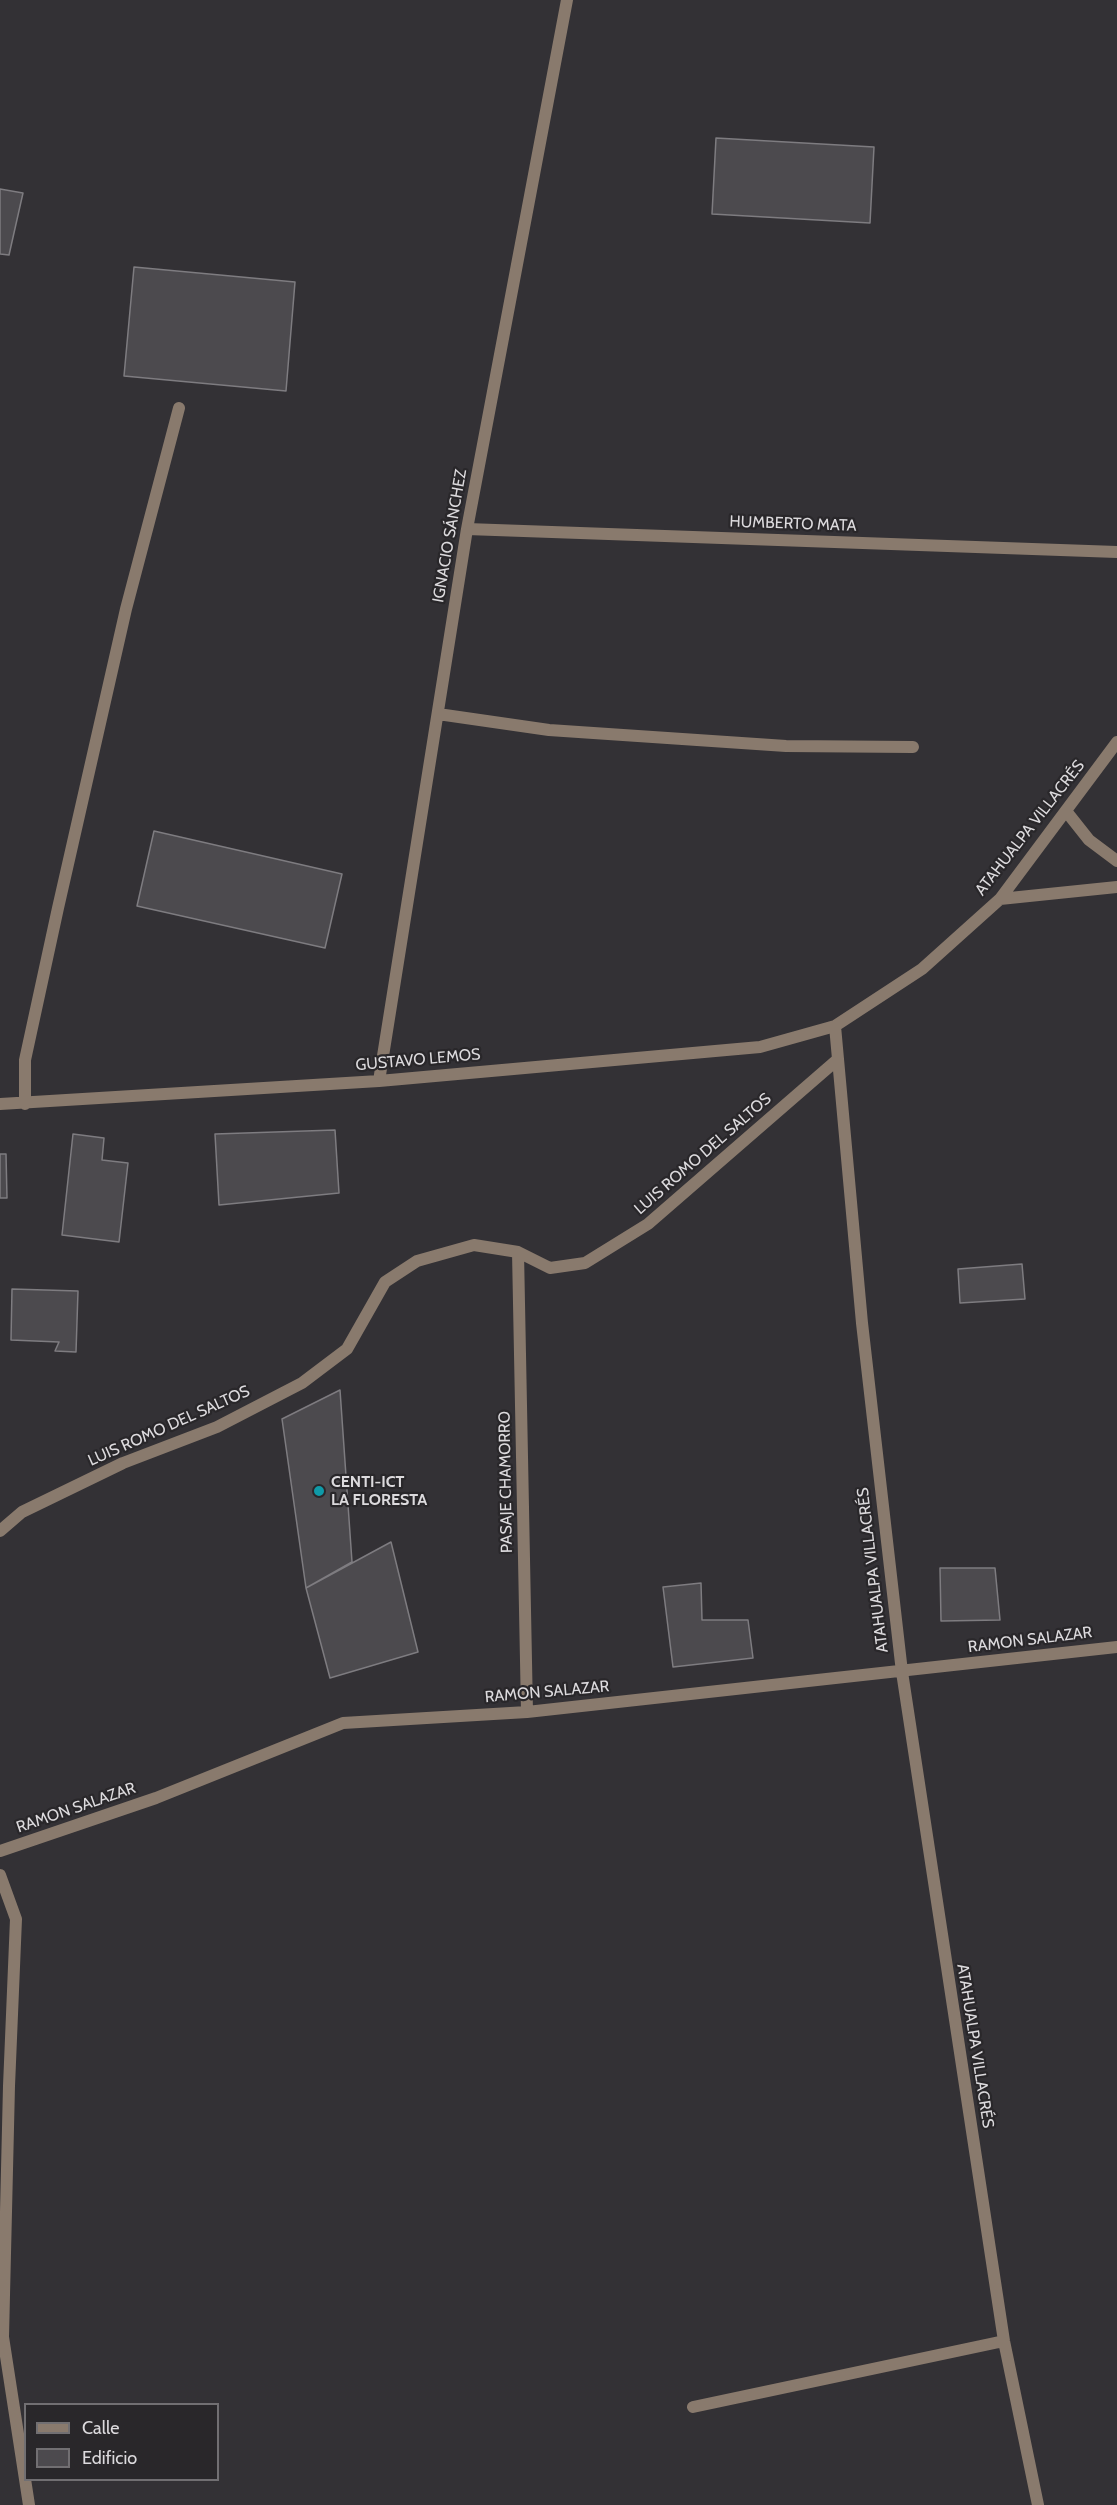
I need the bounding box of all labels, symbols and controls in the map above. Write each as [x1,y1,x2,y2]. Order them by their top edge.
street label: IGNACIO SÁNCHEZ [429,468,471,604]
street label: HUMBERTO MATA [729,512,857,536]
street label: ATAHUALPA VILLACRÉS [971,757,1089,899]
street label: GUSTAVO LEMOS [355,1045,481,1075]
street label: LUIS ROMO DEL SALTOS [631,1089,775,1219]
street label: LUIS ROMO DEL SALTOS [85,1382,253,1470]
street label: PASAJE CHAMORRO [495,1411,517,1553]
place label: CENTI-ICT LA FLORESTA [331,1472,427,1510]
marker: CENTI-ICT LA FLORESTA [312,1484,326,1498]
street label: ATAHUALPA VILLACRÉS [853,1486,893,1654]
street label: RAMON SALAZAR [967,1623,1093,1657]
street label: RAMON SALAZAR [484,1677,610,1707]
street label: RAMON SALAZAR [14,1779,138,1837]
street label: ATAHUALPA VILLACRÉS [953,1962,997,2130]
legend [24,2403,219,2481]
text: Calle [82,2417,119,2439]
text: Edificio [82,2447,137,2469]

